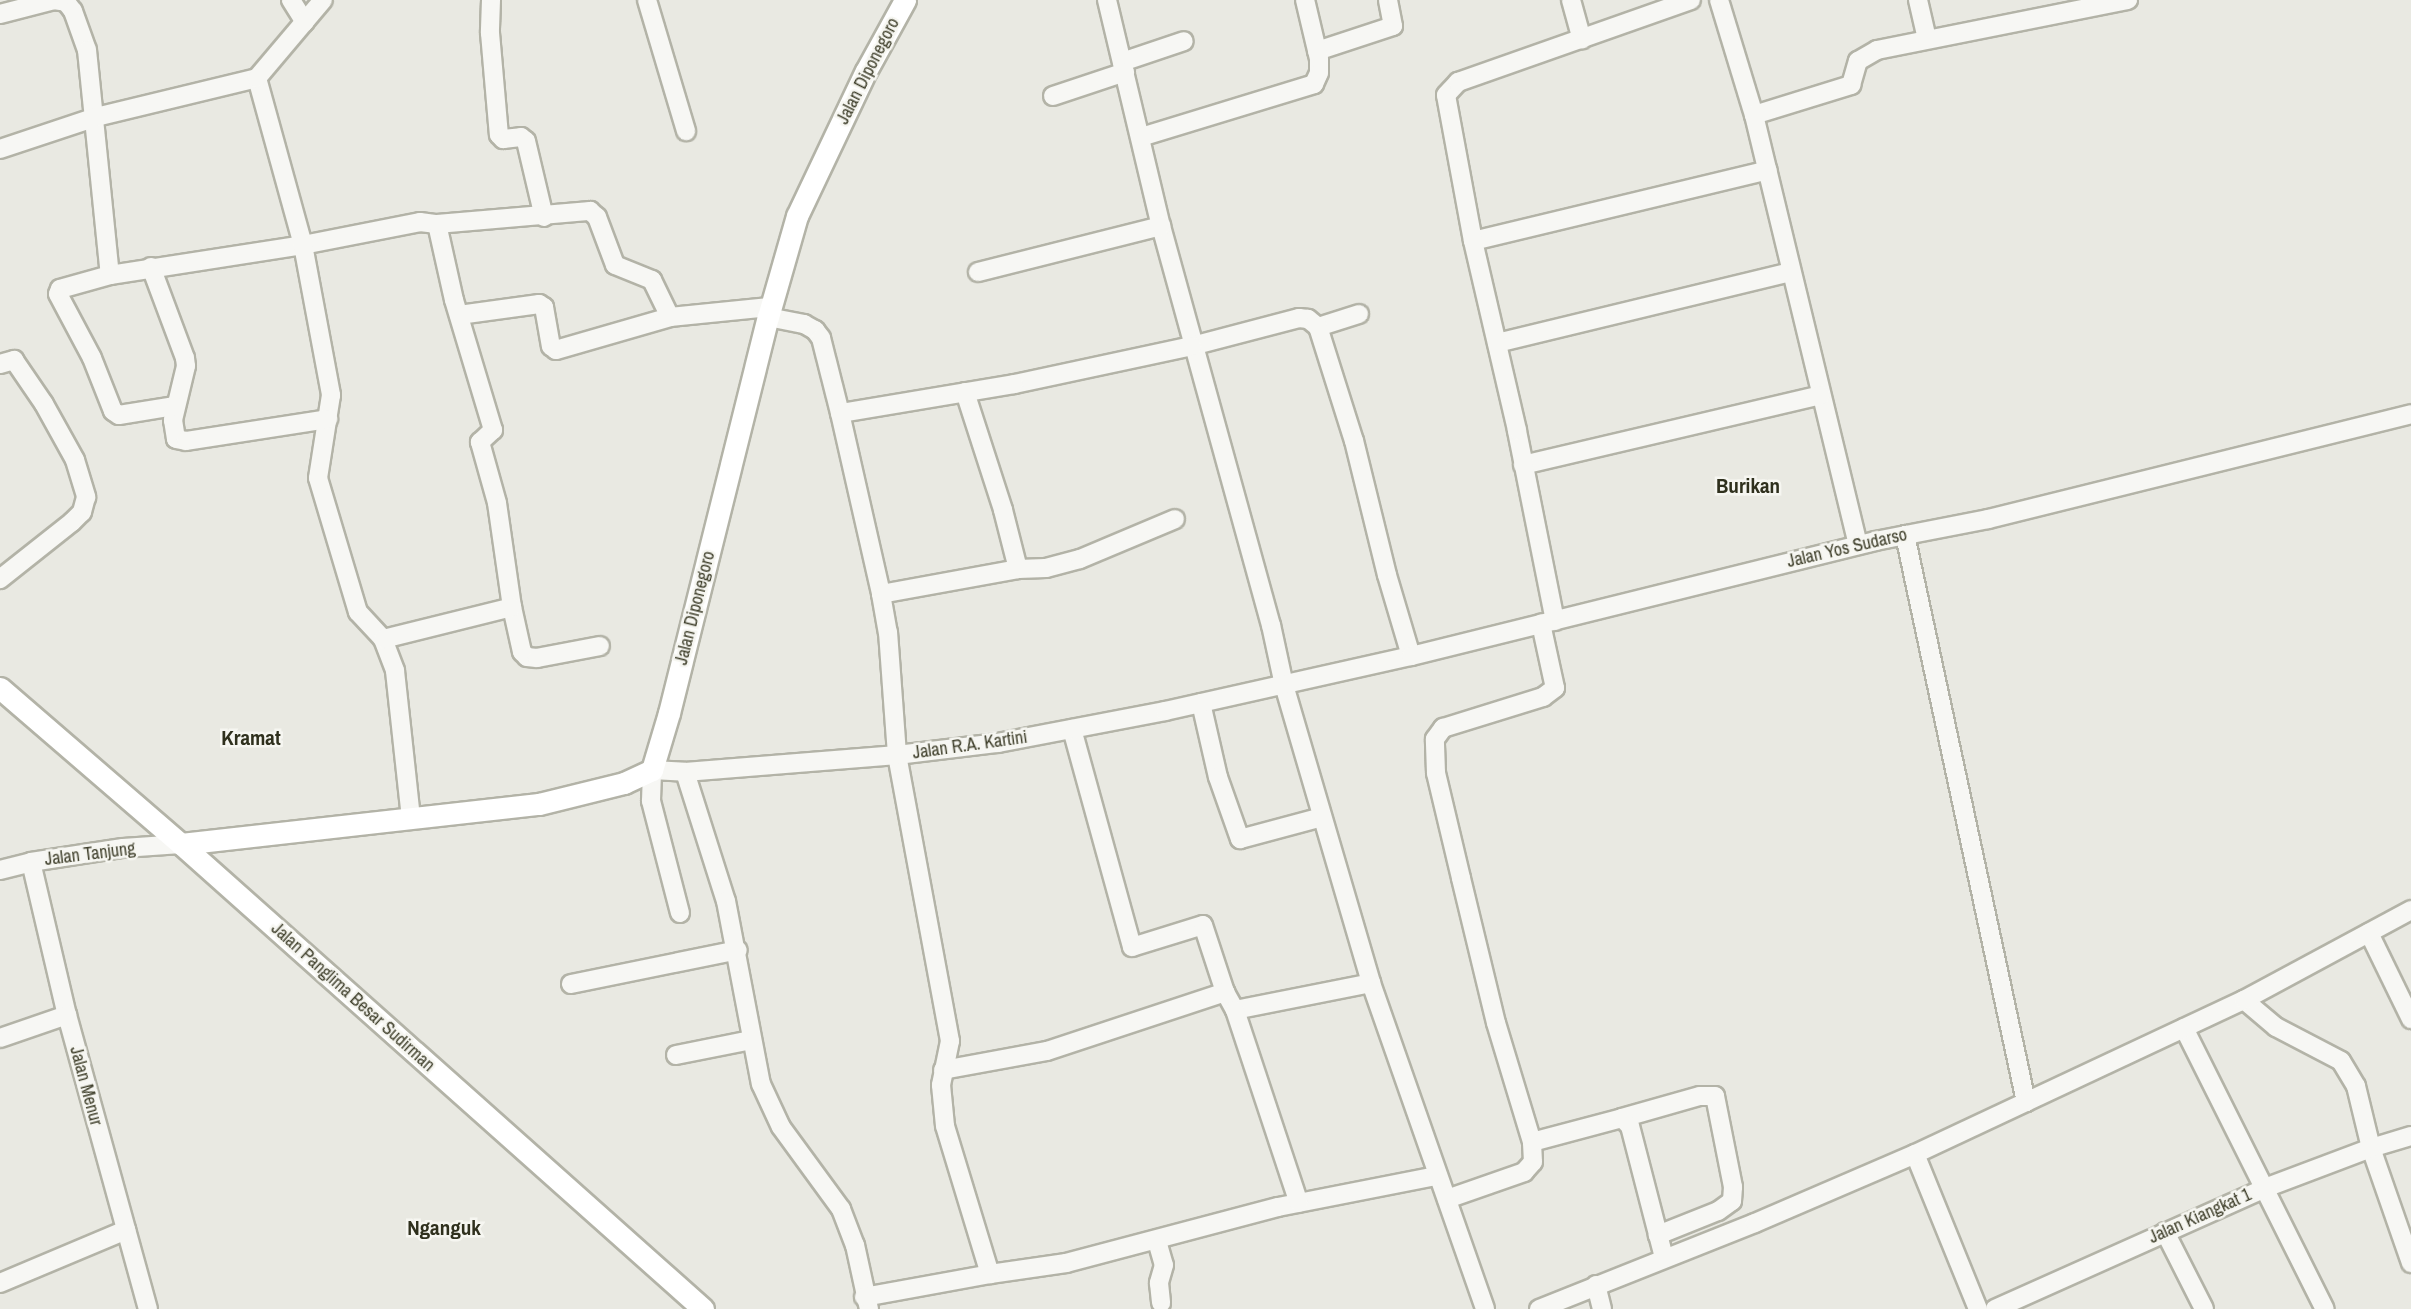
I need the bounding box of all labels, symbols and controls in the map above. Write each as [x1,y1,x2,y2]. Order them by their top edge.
street label: Jalan Diponegoro [832,14,904,128]
district label: Burikan [1716,473,1780,499]
street label: Jalan Yos Sudarso [1785,524,1909,572]
street label: Jalan Diponegoro [670,549,720,667]
district label: Kramat [221,725,281,751]
street label: Jalan R.A. Kartini [911,726,1029,764]
street label: Jalan Tanjung [43,838,137,870]
street label: Jalan Panglima Besar Sudirman [267,918,439,1076]
street label: Jalan Menur [65,1044,107,1128]
street label: Jalan Kiangkat 1 [2145,1184,2255,1248]
district label: Nganguk [407,1215,481,1241]

